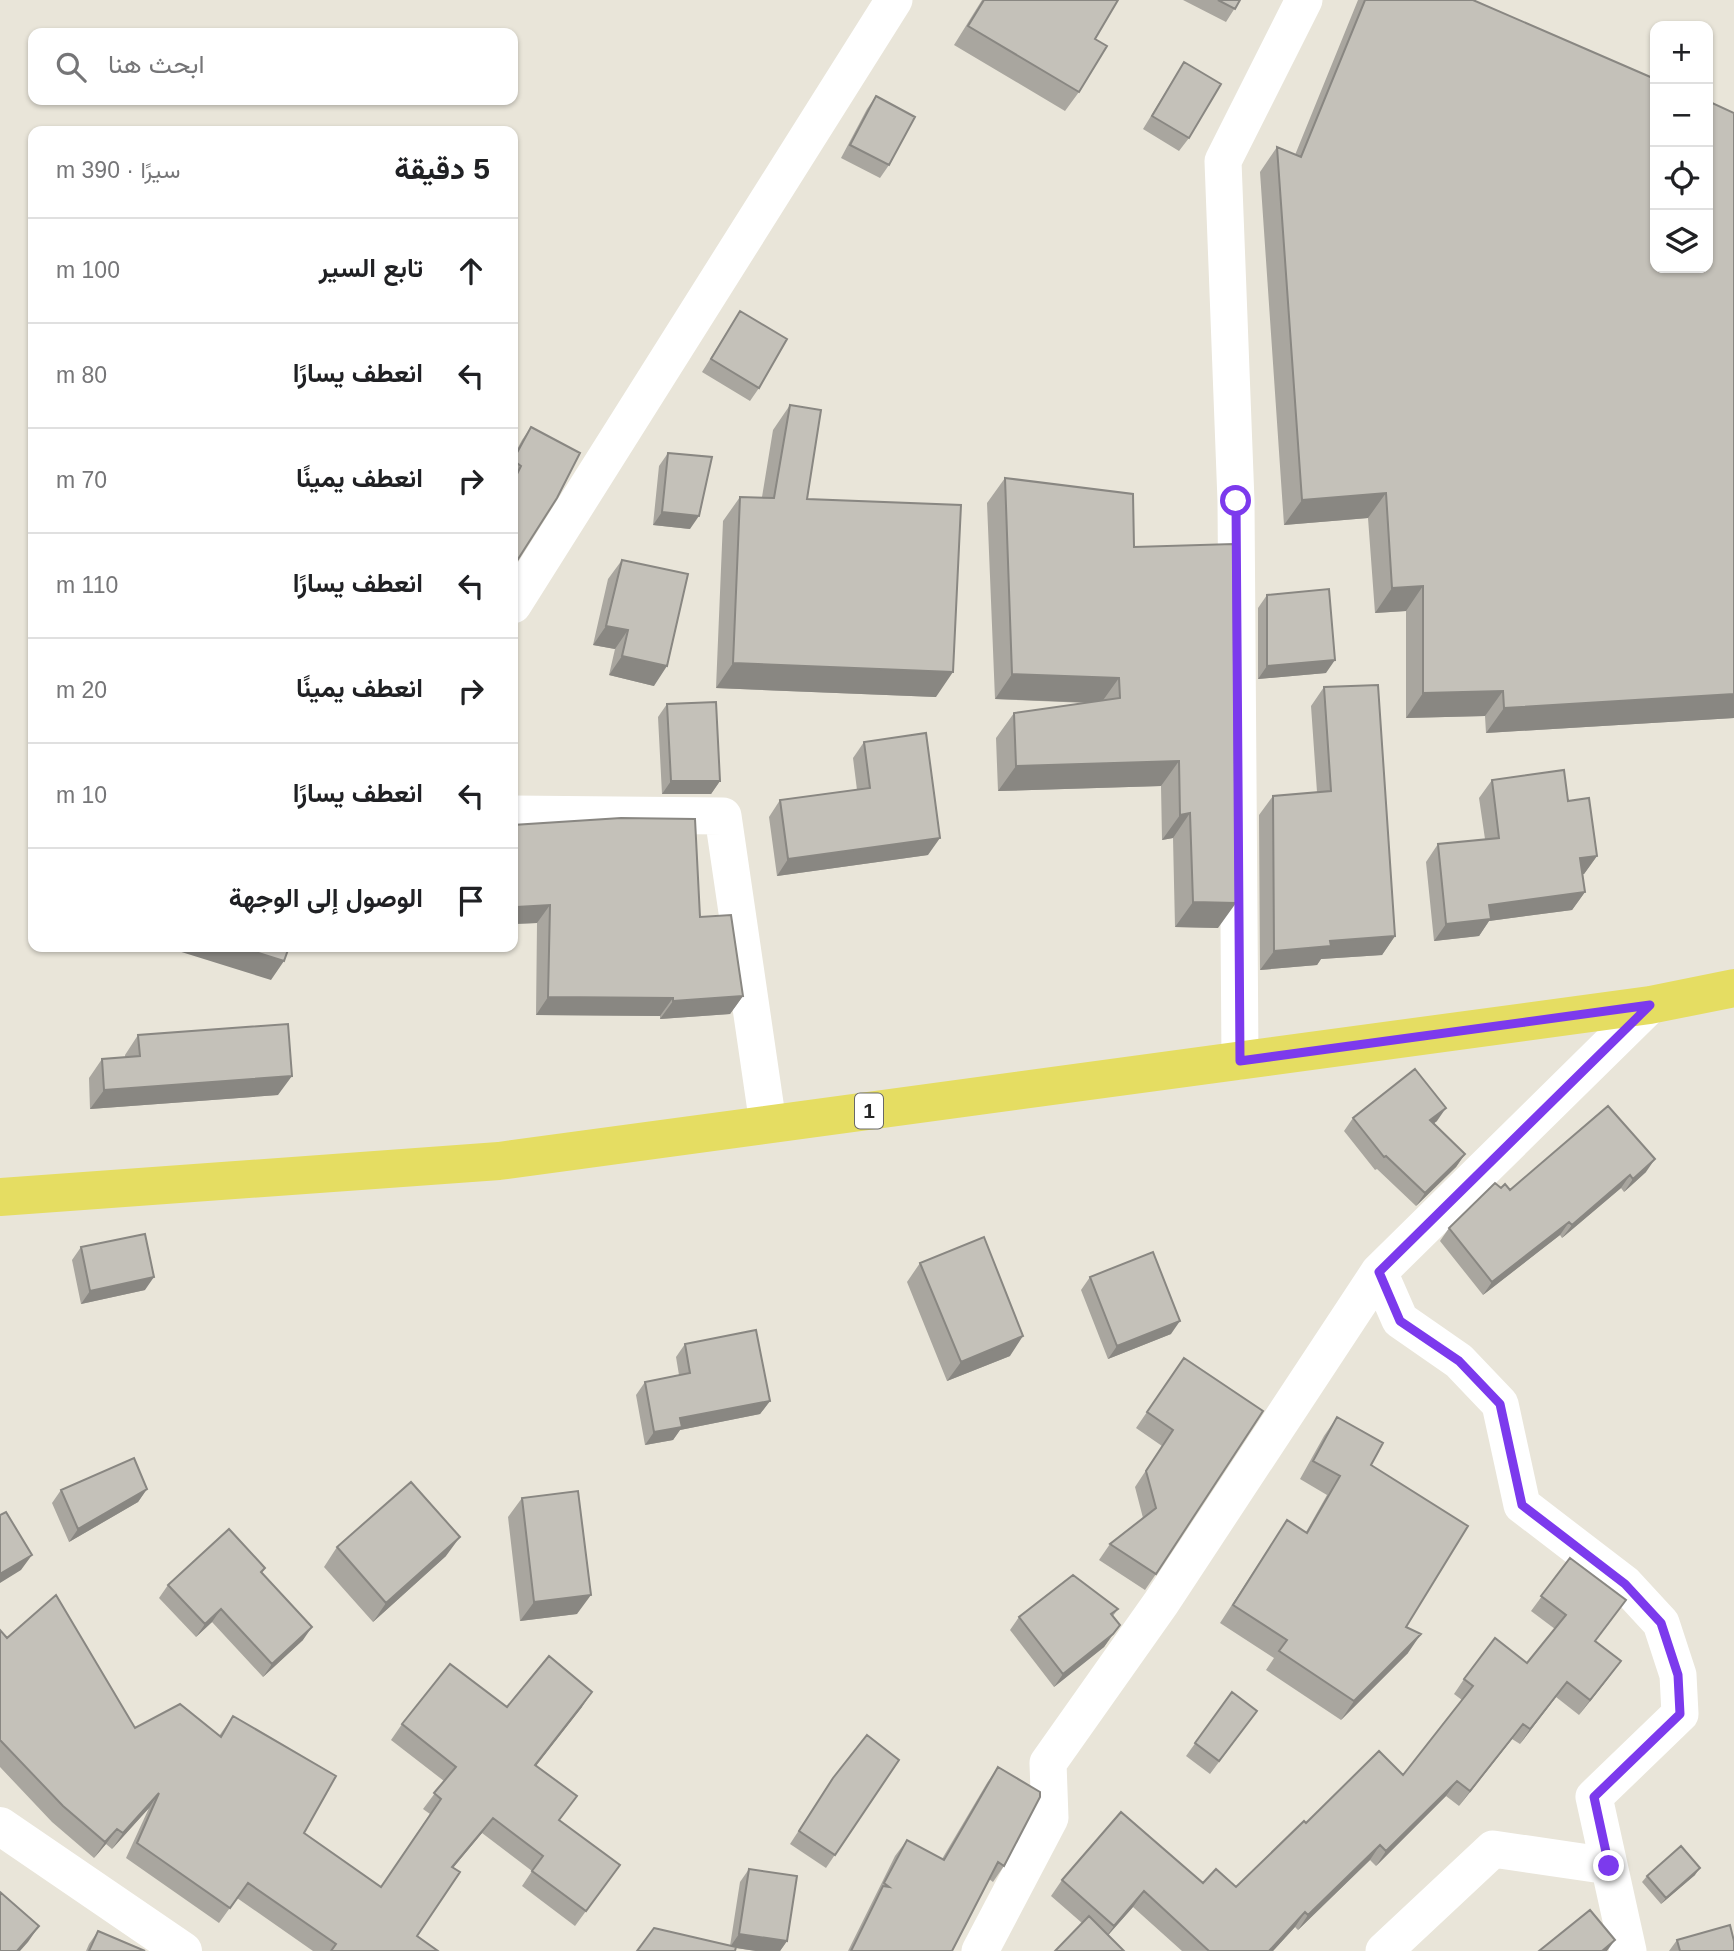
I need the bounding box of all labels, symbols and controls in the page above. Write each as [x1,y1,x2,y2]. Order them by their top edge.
map controls [1650,21,1713,273]
button: + [1650,21,1713,84]
search box [28,28,518,105]
icon: search [52,48,90,86]
text: ابحث هنا [108,49,204,79]
button: − [1650,84,1713,147]
button: locate [1650,147,1713,210]
text: 5 دقيقة [394,152,490,185]
text: سيرًا · 390 m [56,157,180,183]
button: layers [1650,210,1713,273]
icon: ahead [452,252,490,290]
text: تابع السير [319,253,423,283]
text: 100 m [56,257,120,283]
icon: left [452,357,490,395]
text: انعطف يسارًا [293,358,423,388]
text: 80 m [56,362,107,388]
icon: right [452,462,490,500]
text: انعطف يمينًا [296,463,423,493]
text: 70 m [56,467,107,493]
route start [1220,485,1251,516]
icon: left [452,567,490,605]
text: انعطف يسارًا [293,568,423,598]
text: 110 m [56,572,118,598]
icon: right [452,672,490,710]
text: انعطف يمينًا [296,673,423,703]
text: 20 m [56,677,107,703]
icon: left [452,777,490,815]
text: انعطف يسارًا [293,778,423,808]
text: 10 m [56,782,107,808]
icon: arrive [452,882,490,920]
text: الوصول إلى الوجهة [229,883,423,913]
road number: 1 [855,1094,883,1128]
route end [1593,1850,1624,1881]

